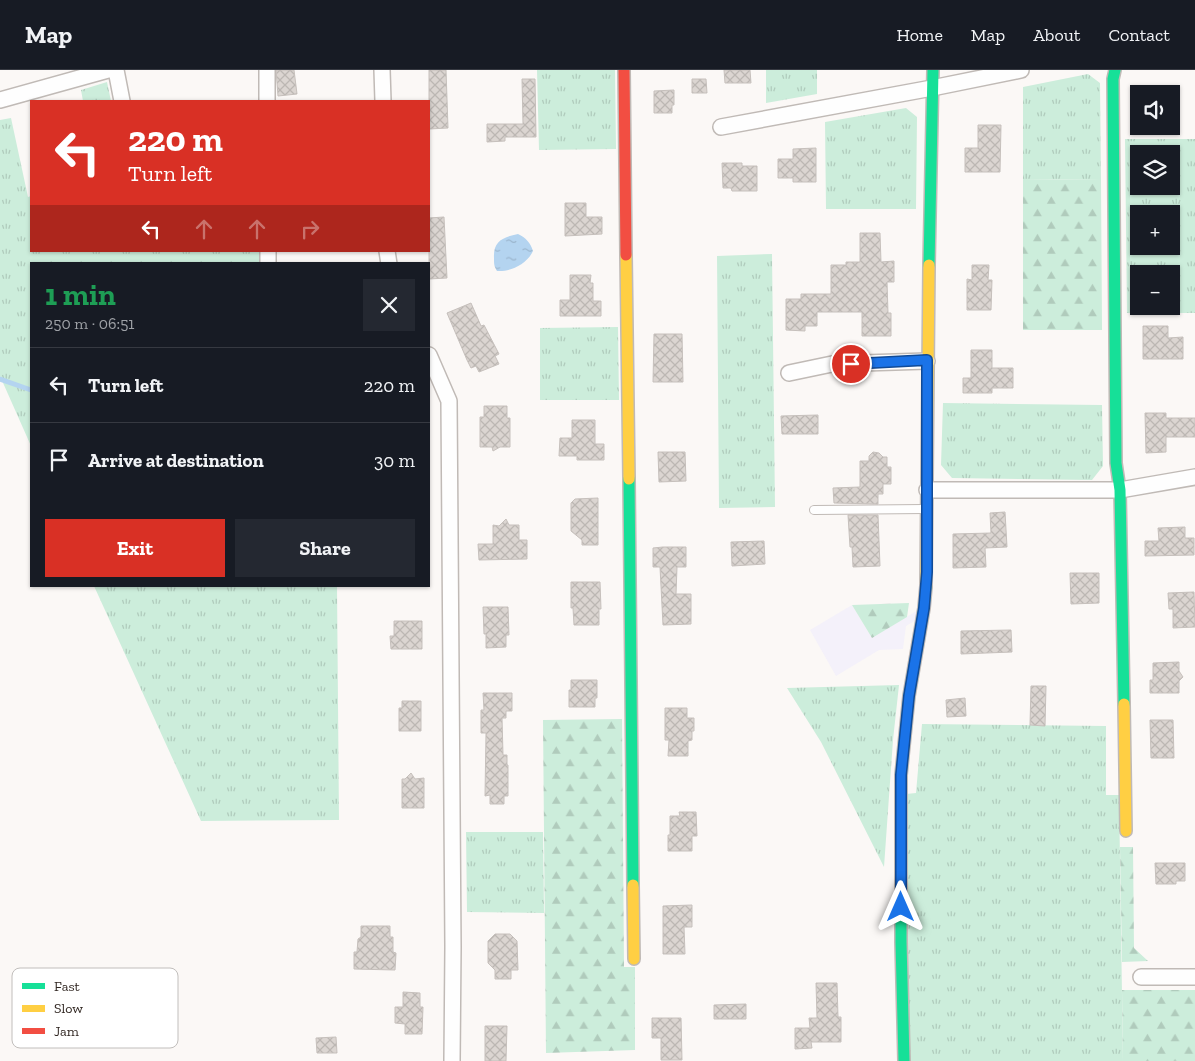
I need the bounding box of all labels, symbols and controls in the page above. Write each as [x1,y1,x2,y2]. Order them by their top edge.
text: Map [25,20,72,49]
text: Home [896,24,943,46]
text: Map [971,24,1005,46]
text: About [1033,24,1080,46]
text: Contact [1108,24,1170,46]
map controls [1130,85,1180,315]
button: sound [1130,85,1180,135]
text: 220 m [128,118,223,160]
icon: left [45,120,110,185]
button: layers [1130,145,1180,195]
text: Turn left [128,160,212,187]
button: + [1130,205,1180,255]
icon: left [137,215,165,243]
icon: ahead [190,215,218,243]
icon: ahead [243,215,271,243]
icon: right [296,215,324,243]
button: − [1130,265,1180,315]
text: 1 min [45,277,116,313]
button: close [363,279,415,331]
text: 250 m · 06:51 [45,314,135,333]
pin [830,343,872,385]
icon: arrive [837,350,865,378]
icon: left [45,371,73,399]
text: Turn left [88,374,163,397]
text: 220 m [364,374,415,397]
icon: arrive [45,446,73,474]
text: Arrive at destination [88,449,264,472]
text: 30 m [374,449,415,472]
button: Exit [45,519,225,577]
button: Share [235,519,415,577]
position arrow [874,880,926,932]
legend [12,968,178,1048]
text: Fast [54,978,81,995]
text: Slow [54,1000,83,1017]
text: Jam [54,1023,79,1040]

